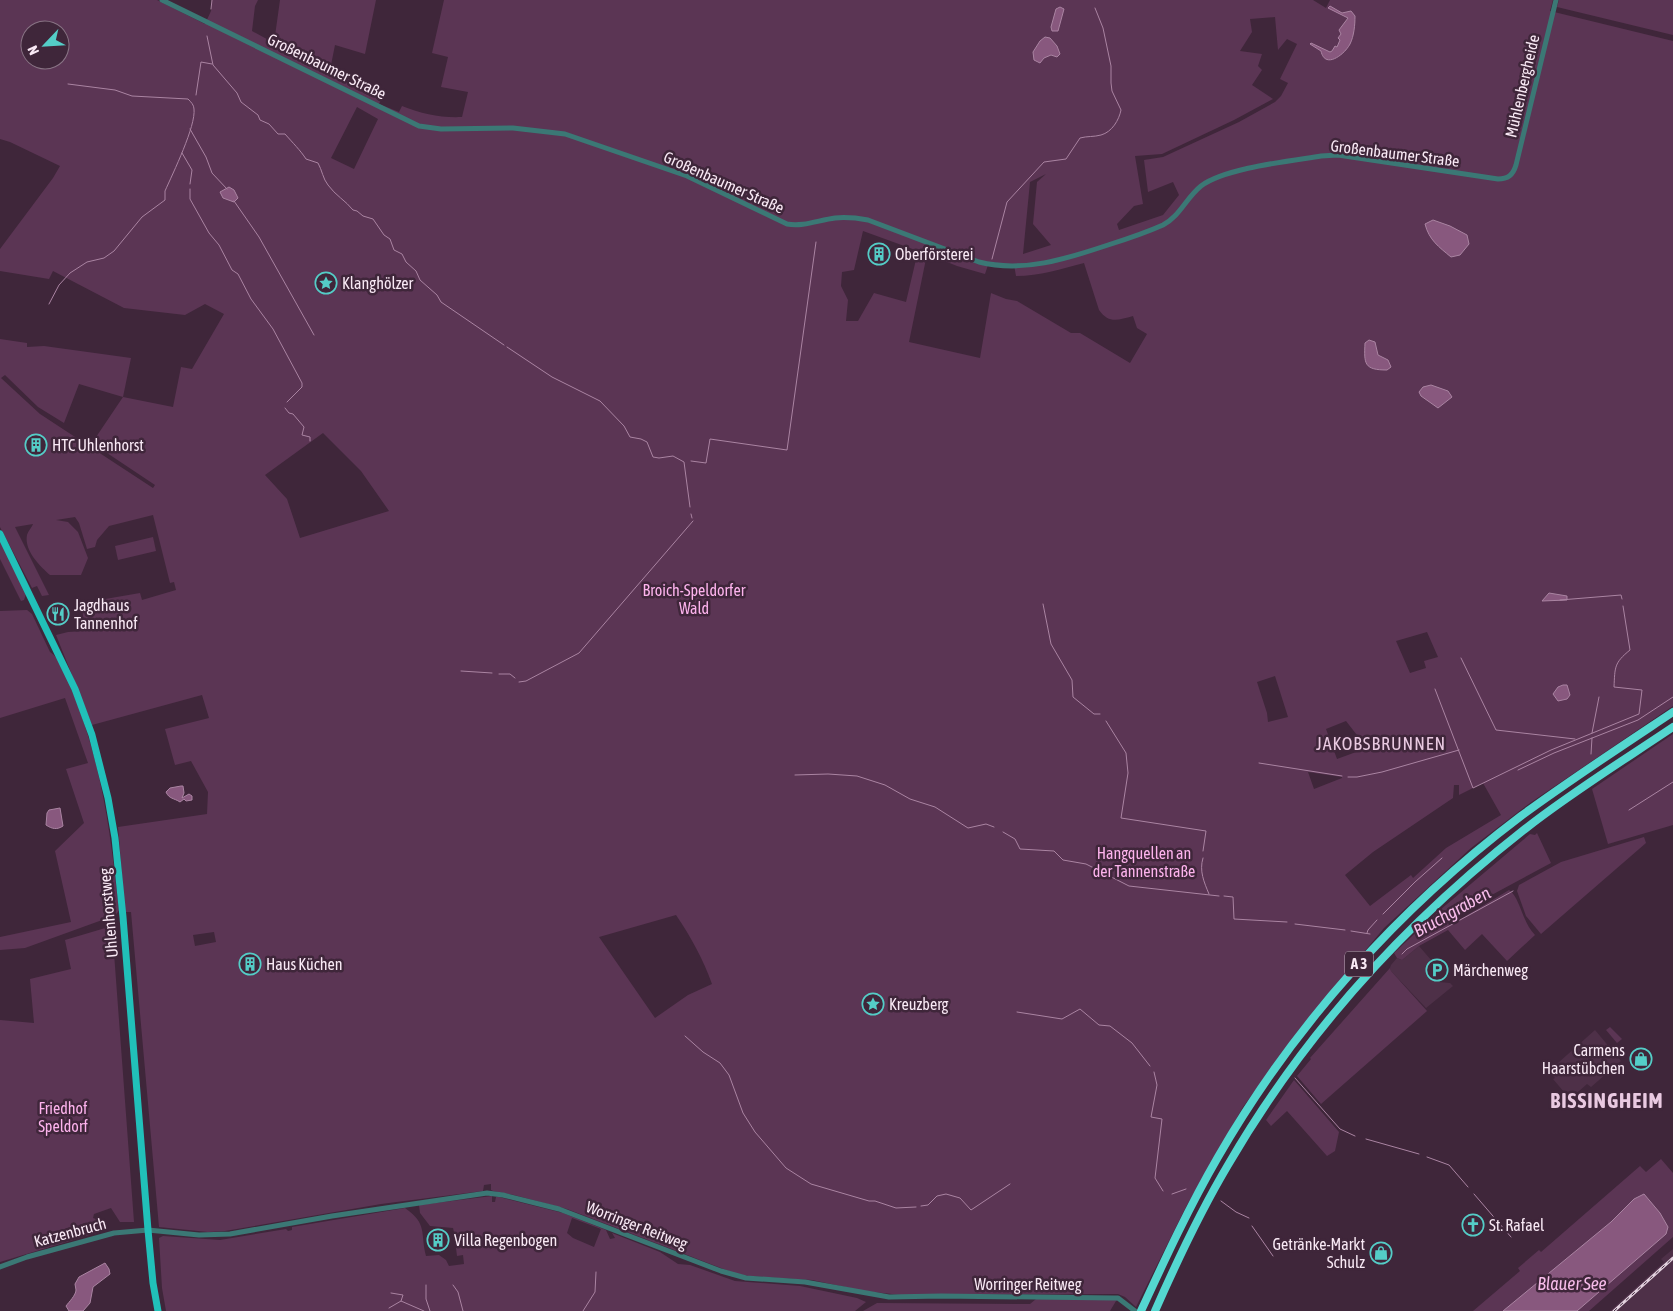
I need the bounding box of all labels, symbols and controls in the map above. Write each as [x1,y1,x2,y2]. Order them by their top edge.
north arrow [20,20,70,70]
street label: Großenbaumer Straße [265,29,389,103]
street label: Mühlenbergheide [1501,33,1544,139]
text: N [24,43,42,58]
street label: Großenbaumer Straße [1330,136,1460,170]
street label: Großenbaumer Straße [661,147,787,217]
building icon: Oberförsterei [867,242,891,266]
place label: Oberförsterei [895,245,973,263]
place icon: Klanghölzer [314,271,338,295]
place label: Klanghölzer [342,274,414,293]
building icon: HTC Uhlenhorst [24,433,48,457]
place label: HTC Uhlenhorst [52,436,144,454]
park label: Broich-Speldorfer Wald [643,581,746,617]
place label: Jagdhaus Tannenhof [74,596,138,632]
restaurant icon: Jagdhaus Tannenhof [46,602,70,626]
district label: JAKOBSBRUNNEN [1316,733,1446,754]
park label: Hangquellen an der Tannenstraße [1093,844,1195,880]
street label: Uhlenhorstweg [95,867,122,959]
water label: Bruchgraben [1410,882,1494,941]
building icon: Haus Küchen [238,952,262,976]
road number: A 3 [1345,952,1373,976]
place label: Haus Küchen [266,955,342,973]
parking icon: Märchenweg [1425,958,1449,982]
place label: Märchenweg [1453,961,1528,980]
place icon: Kreuzberg [861,992,885,1016]
place label: Kreuzberg [889,995,948,1014]
place label: Carmens Haarstübchen [1542,1041,1625,1077]
shop icon: Carmens Haarstübchen [1629,1047,1653,1071]
district label: BISSINGHEIM [1550,1088,1664,1112]
park label: Friedhof Speldorf [38,1099,88,1136]
street label: Worringer Reitweg [583,1197,690,1254]
church icon: St. Rafael [1461,1213,1485,1237]
street label: Katzenbruch [32,1214,108,1250]
place label: St. Rafael [1489,1216,1545,1234]
building icon: Villa Regenbogen [426,1228,450,1252]
place label: Villa Regenbogen [454,1231,557,1250]
place label: Getränke-Markt Schulz [1273,1235,1365,1271]
shop icon: Getränke-Markt Schulz [1369,1241,1393,1265]
water label: Blauer See [1537,1273,1607,1294]
street label: Worringer Reitweg [974,1275,1082,1294]

